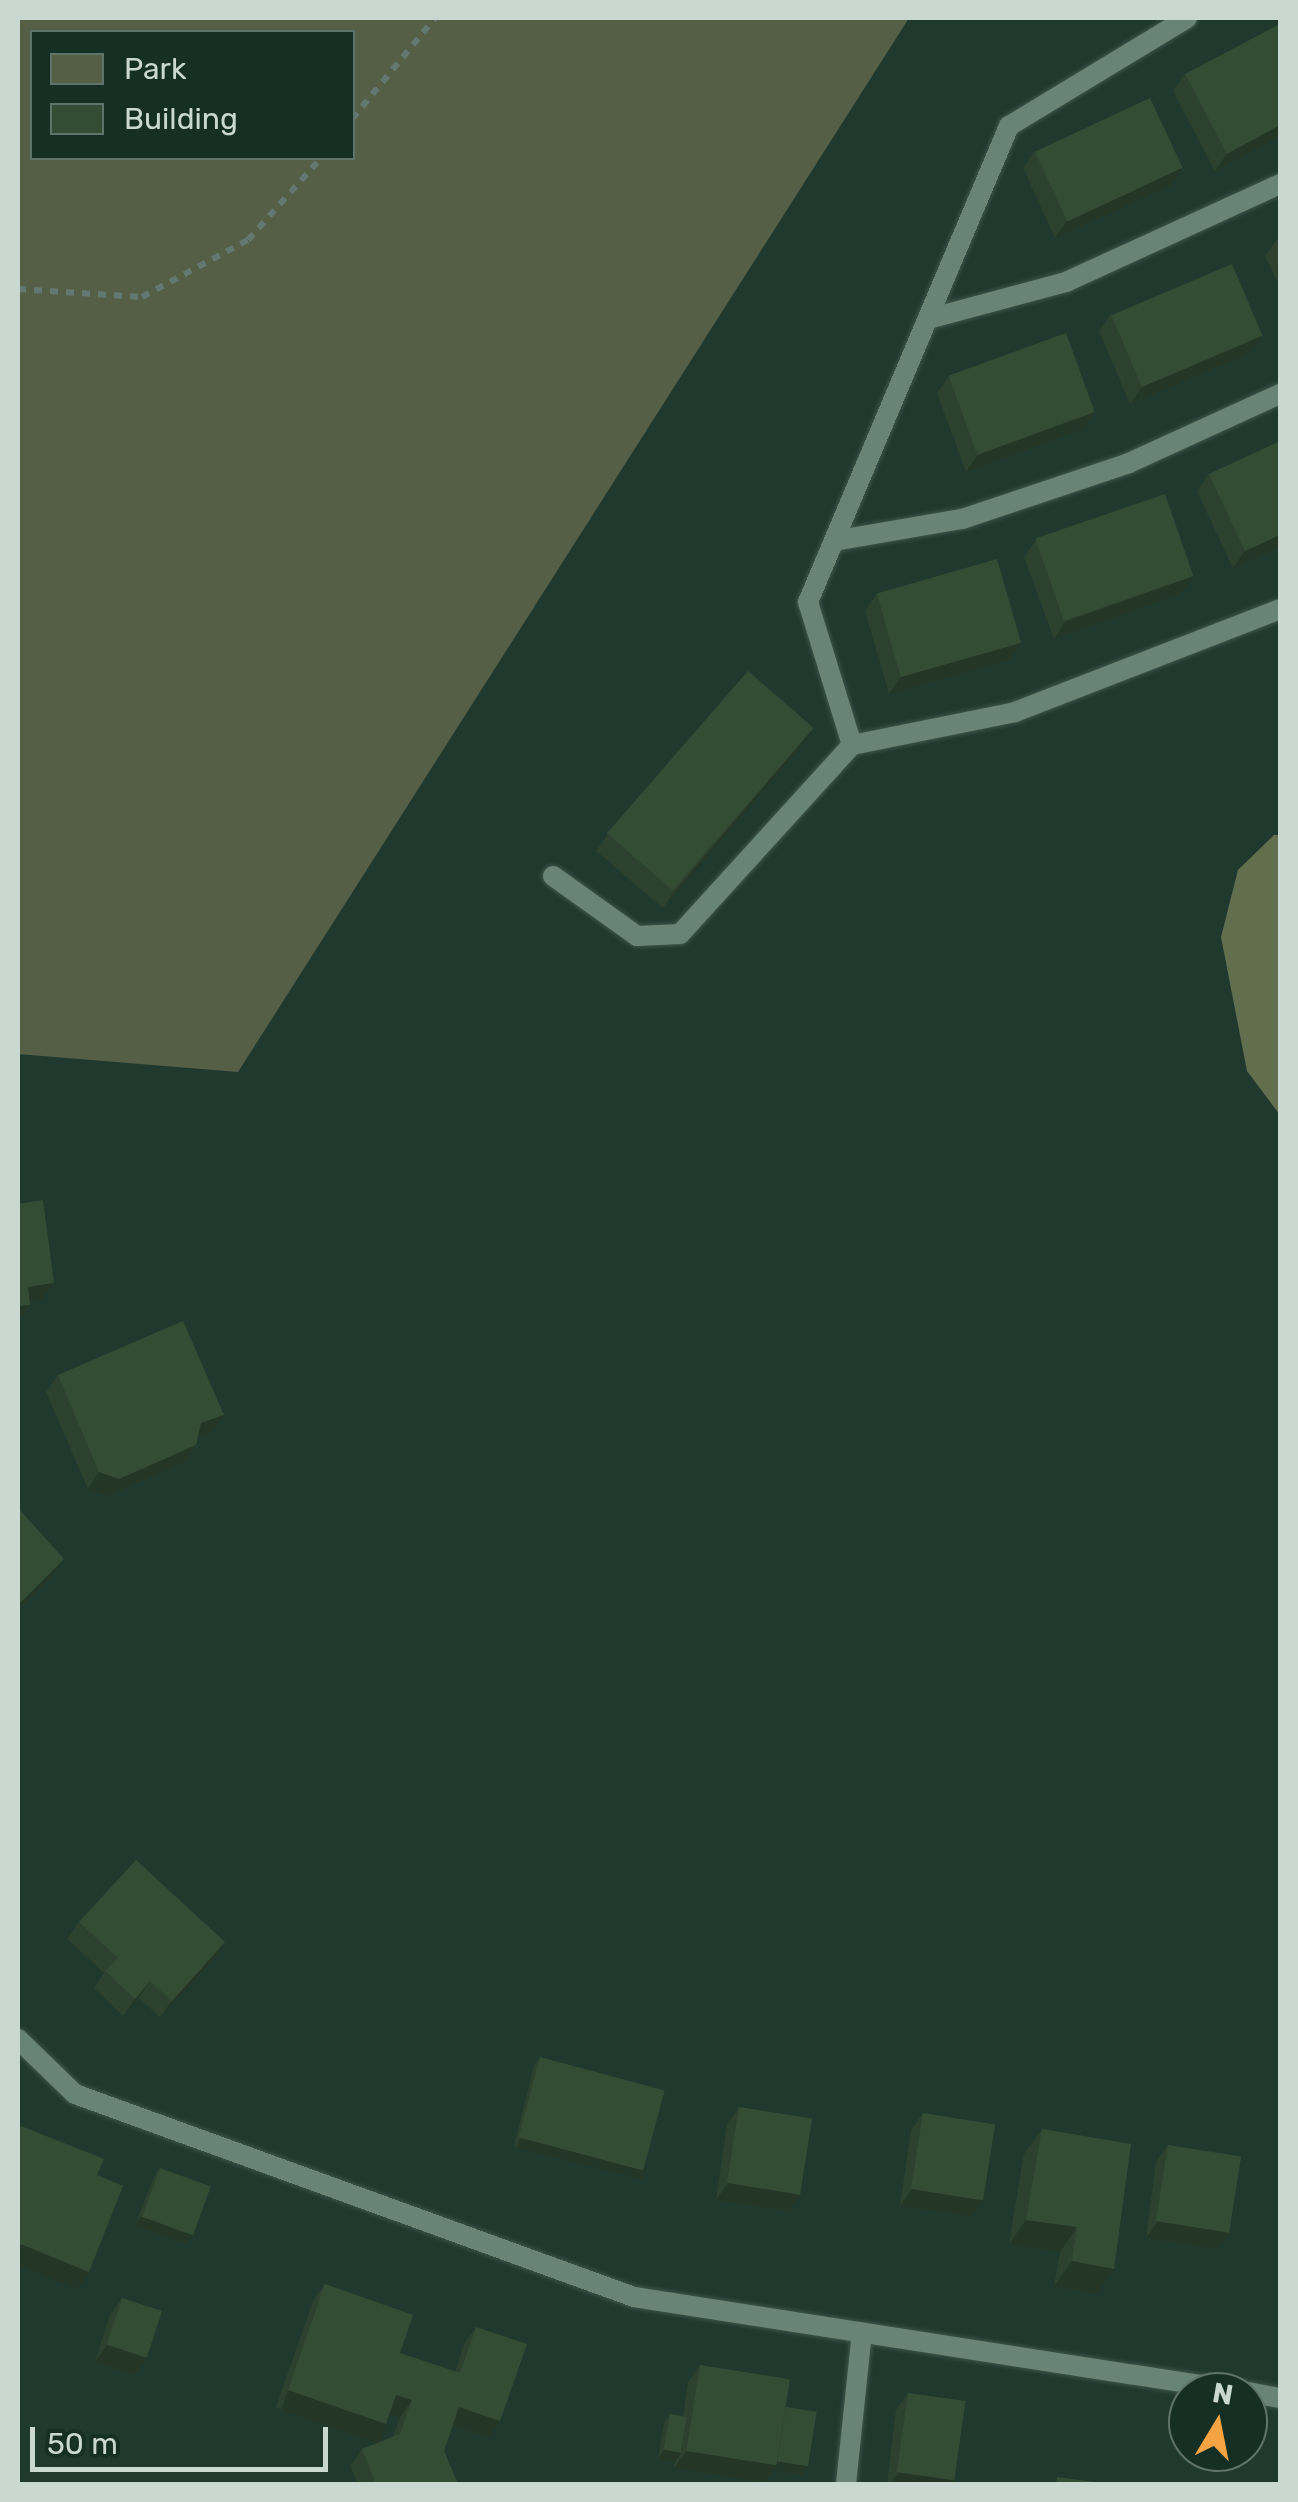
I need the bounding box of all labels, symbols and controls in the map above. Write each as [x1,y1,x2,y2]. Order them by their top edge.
legend [30,30,355,160]
text: Park [124,51,186,87]
text: Building [124,101,238,137]
north arrow [1168,2372,1268,2472]
text: N [1210,2376,1236,2412]
scale bar [35,2407,332,2469]
text: 50 m [47,2426,118,2462]

